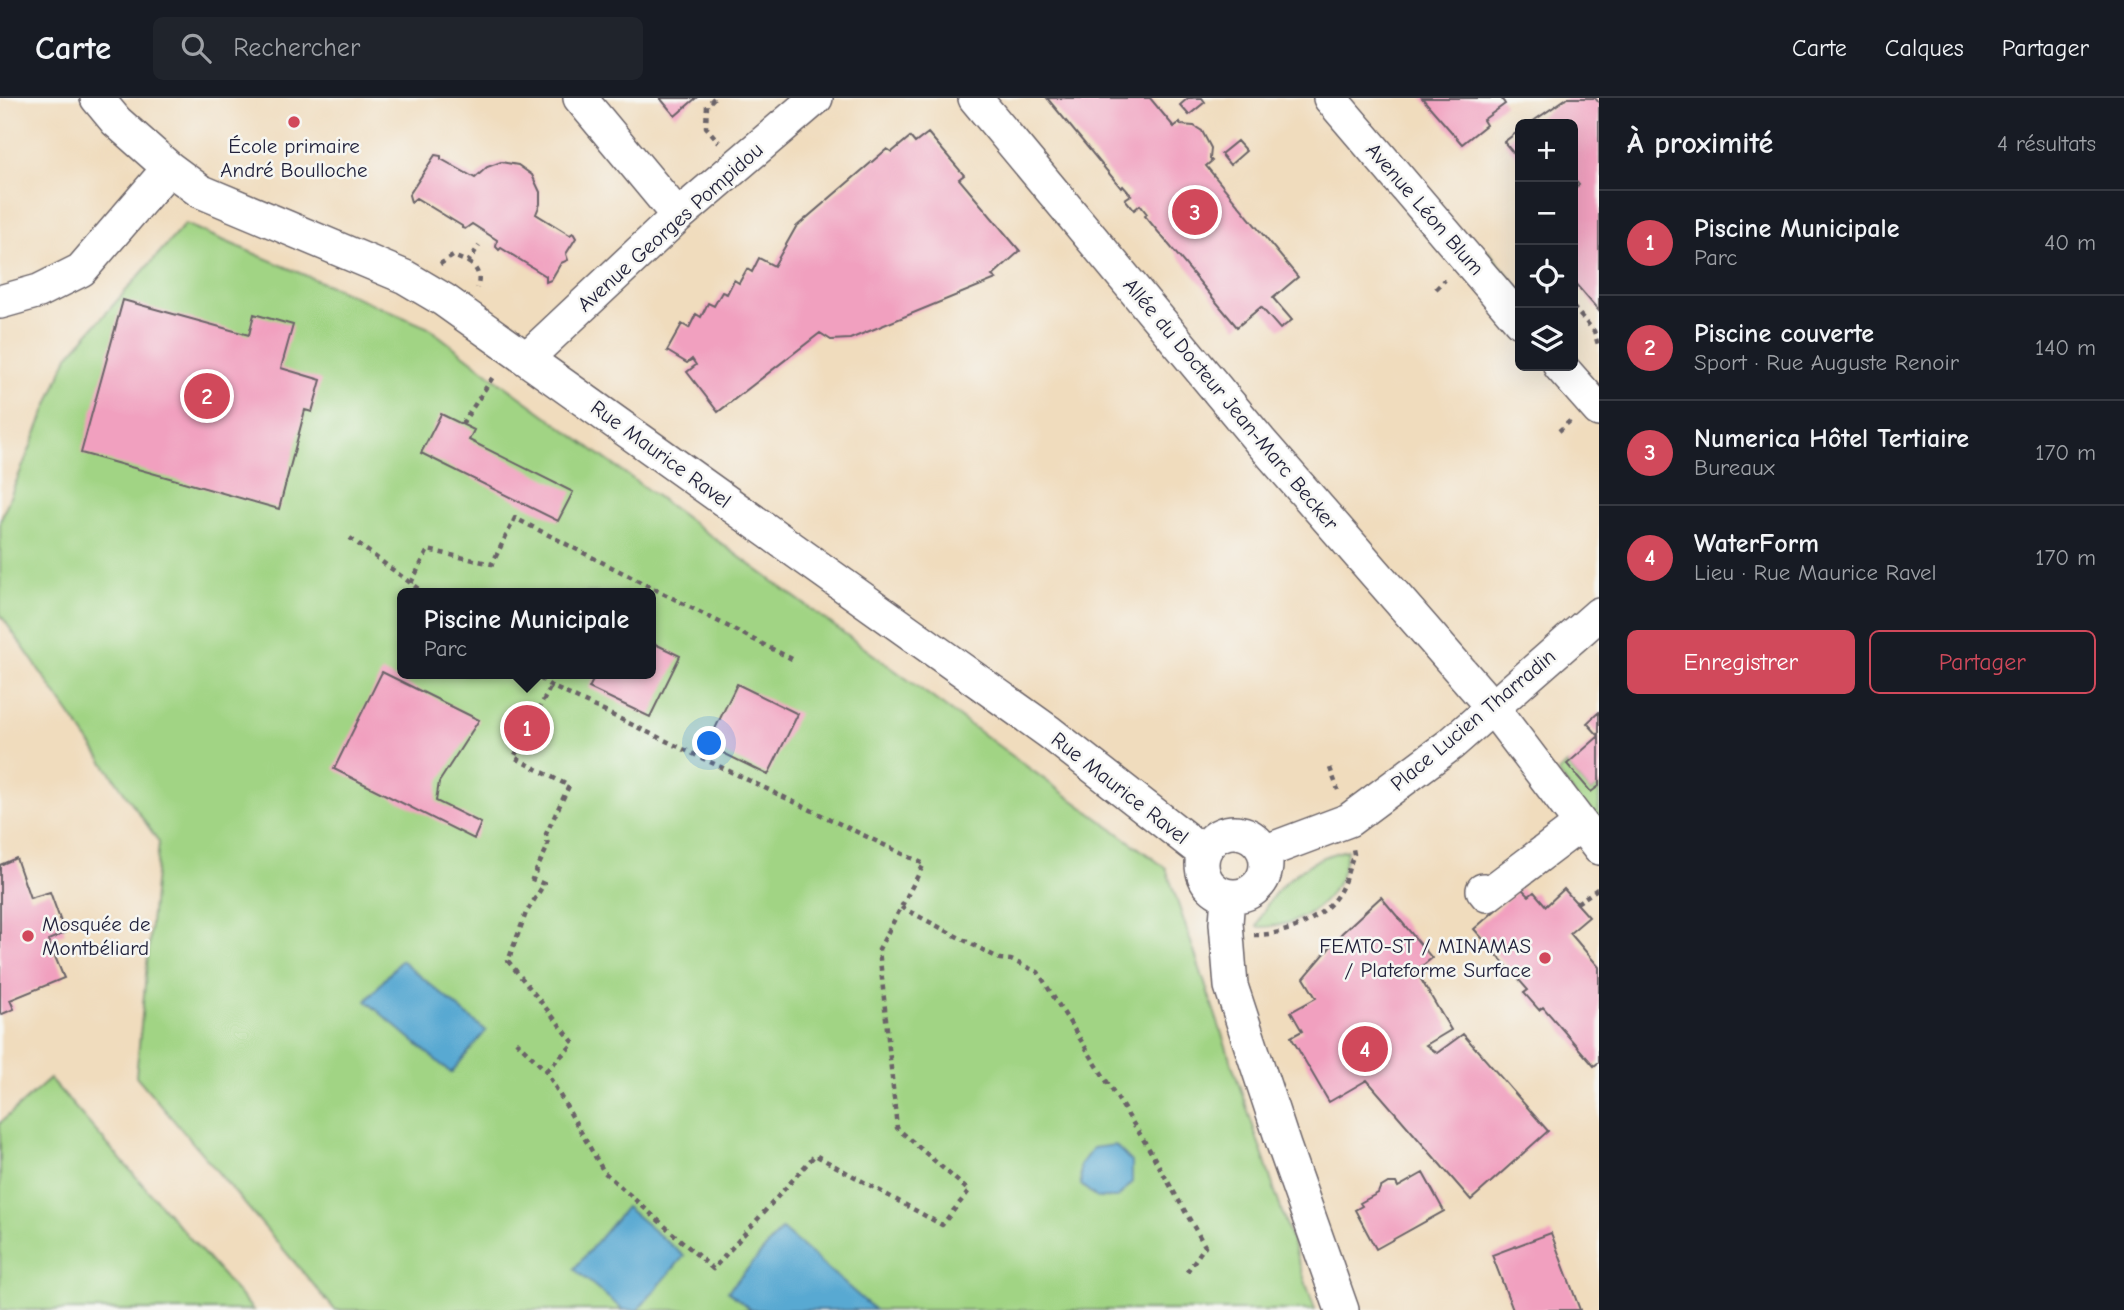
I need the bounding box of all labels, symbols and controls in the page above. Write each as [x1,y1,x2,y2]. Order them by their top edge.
search box [153,17,643,80]
text: Carte [35,29,111,67]
icon: search [177,29,215,67]
text: Rechercher [233,33,360,63]
text: Carte [1792,34,1847,62]
text: Calques [1885,34,1964,62]
text: Partager [2002,34,2089,62]
marker: École primaire André Boulloche [286,114,302,130]
map controls [1515,119,1578,371]
button: + [1515,119,1578,182]
text: À proximité [1627,126,1773,161]
text: 4 résultats [1997,130,2096,157]
place label: École primaire André Boulloche [220,134,368,182]
street label: Avenue Georges Pompidou [572,137,768,317]
street label: Avenue Léon Blum [1361,138,1489,280]
button: − [1515,182,1578,245]
pin: 3 [1172,186,1218,238]
text: Piscine Municipale [1694,214,1899,244]
text: 1 [1645,229,1655,256]
text: 40 m [2044,229,2096,256]
text: Parc [1694,244,1737,271]
button: locate [1515,245,1578,308]
street label: Allée du Docteur Jean-Marc Becker [1119,273,1344,535]
button: layers [1515,308,1578,371]
text: Piscine couverte [1694,319,1874,349]
text: 2 [1644,334,1656,361]
text: 140 m [2035,334,2096,361]
text: Sport · Rue Auguste Renoir [1694,349,1959,376]
pin: 2 [184,370,230,422]
street label: Rue Maurice Ravel [586,395,736,513]
text: Numerica Hôtel Tertiaire [1694,424,1969,454]
text: 3 [1644,439,1656,466]
text: 170 m [2035,439,2096,466]
text: Bureaux [1694,454,1775,481]
text: WaterForm [1694,529,1819,559]
text: 4 [1645,544,1655,571]
text: 170 m [2035,544,2096,571]
text: Lieu · Rue Maurice Ravel [1694,559,1937,586]
popup [397,588,656,679]
text: Piscine Municipale [424,605,629,635]
button: Enregistrer [1627,630,1855,694]
button: Partager [1869,630,2096,694]
text: Parc [424,635,467,662]
street label: Place Lucien Tharradin [1386,644,1560,796]
pin: 1 [504,702,550,754]
your location [692,726,726,760]
street label: Rue Maurice Ravel [1047,727,1193,849]
place label: Mosquée de Montbéliard [42,912,151,960]
marker: Mosquée de Montbéliard [20,928,36,944]
place label: FEMTO-ST / MINAMAS / Plateforme Surface [1319,934,1531,982]
marker: FEMTO-ST / MINAMAS / Plateforme Surface [1537,950,1553,966]
pin: 4 [1342,1023,1388,1075]

